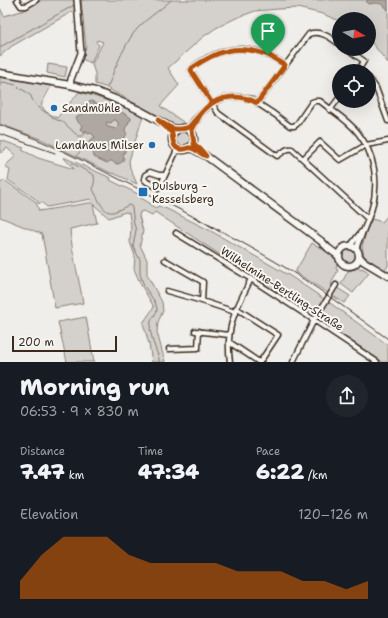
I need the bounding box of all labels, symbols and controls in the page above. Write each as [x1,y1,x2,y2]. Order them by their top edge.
north arrow [332,12,376,56]
map controls [332,12,376,108]
pin [251,14,285,55]
icon: arrive [257,20,279,42]
button: locate [332,64,376,108]
place label: Sandmühle [62,101,120,116]
marker: Sandmühle [49,103,59,113]
place label: Landhaus Milser [55,138,144,153]
marker: Landhaus Milser [147,140,157,150]
place label: Duisburg - Kesselsberg [152,179,214,207]
marker: Duisburg - Kesselsberg [137,186,149,198]
street label: Wilhelmine-Bertling-Straße [218,244,346,334]
scale bar [12,334,117,353]
text: 200 m [18,335,54,350]
text: Morning run [20,373,170,402]
button: share [326,375,368,417]
text: 06:53 · 9 × 830 m [20,403,139,420]
text: Distance [20,444,65,459]
text: Time [138,444,163,459]
text: Pace [256,444,280,459]
text: 7.47 [20,459,65,485]
text: 47:34 [138,459,199,485]
text: 6:22 [256,459,304,485]
text: km [65,468,84,483]
text: /km [304,468,328,483]
text: Elevation [20,506,78,523]
text: 120–126 m [298,506,368,523]

